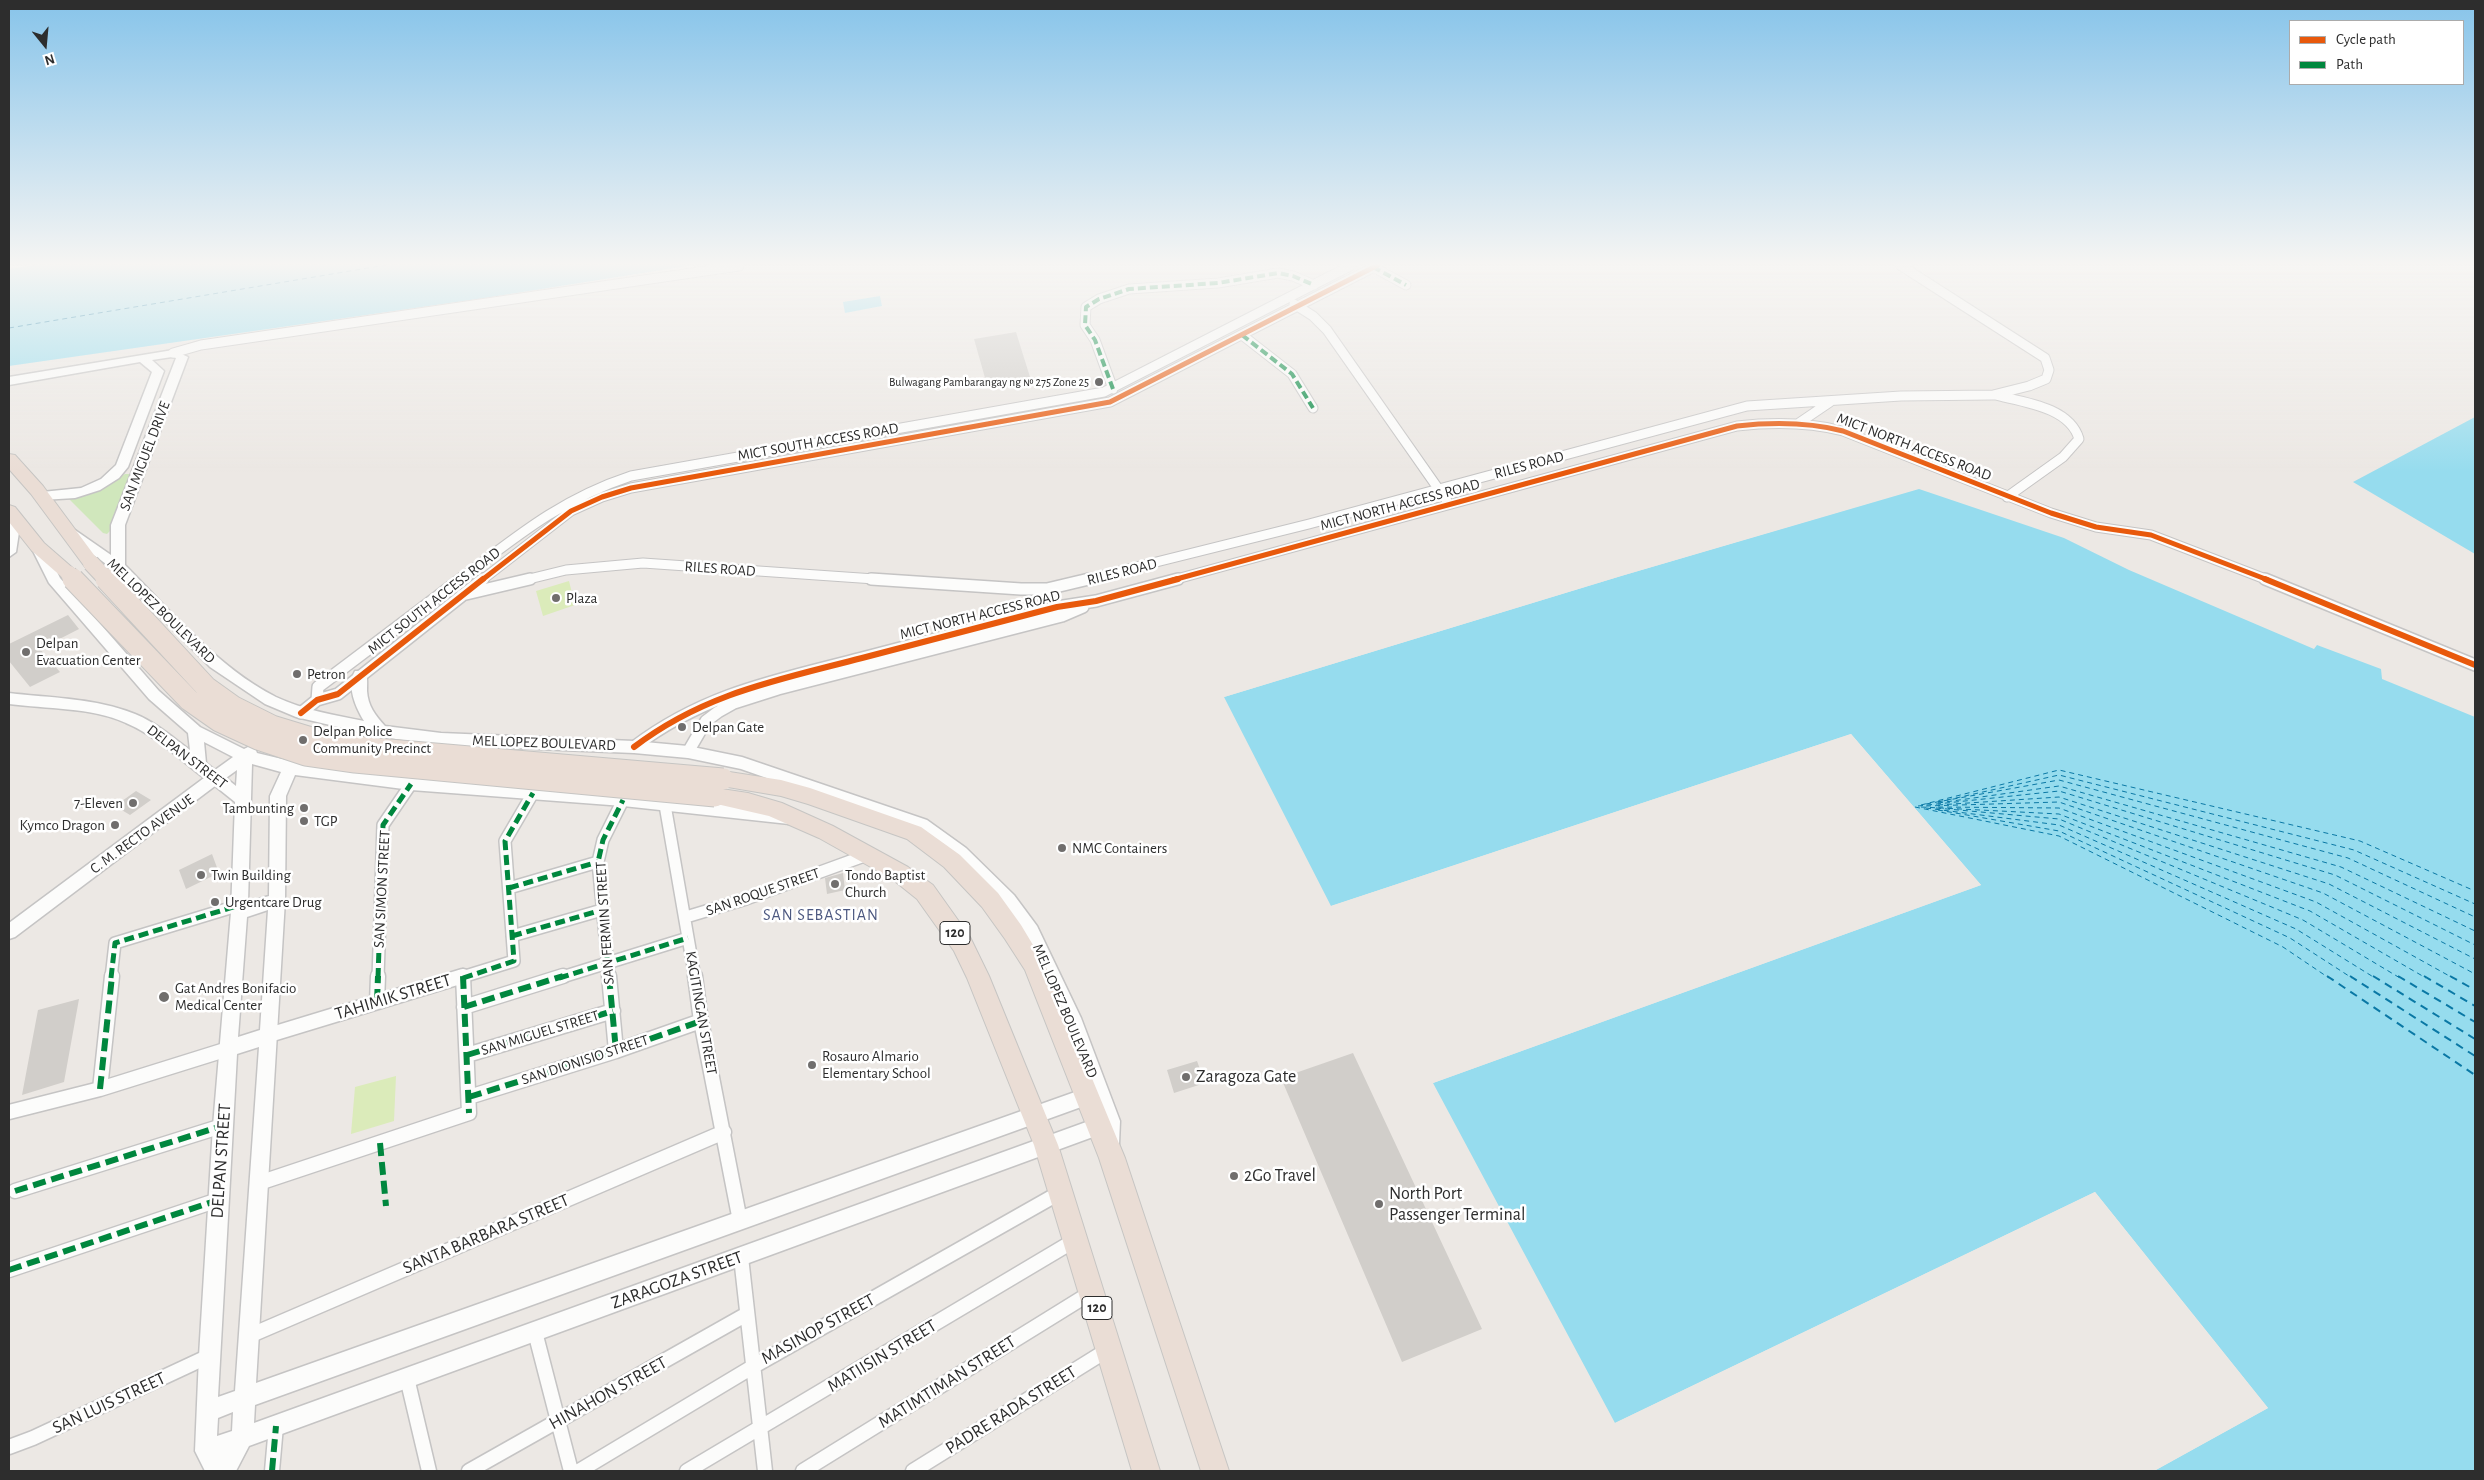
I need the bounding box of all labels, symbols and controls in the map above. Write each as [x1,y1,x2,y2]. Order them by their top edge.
north arrow [20,20,70,70]
legend [2289,20,2464,85]
text: Cycle path [2336,32,2396,47]
text: N [43,51,56,67]
text: Path [2336,57,2363,72]
place label: Bulwagang Pambarangay ng № 275 Zone 25 [889,375,1089,389]
marker: Bulwagang Pambarangay ng № 275 Zone 25 [1093,376,1105,388]
street label: SAN MIGUEL DRIVE [116,399,174,513]
street label: MICT NORTH ACCESS ROAD [1834,409,1994,485]
street label: MICT SOUTH ACCESS ROAD [736,419,900,465]
street label: RILES ROAD [1492,447,1566,483]
street label: MICT NORTH ACCESS ROAD [1318,475,1482,535]
street label: MICT SOUTH ACCESS ROAD [364,544,504,658]
street label: MEL LOPEZ BOULEVARD [103,555,219,667]
street label: RILES ROAD [1085,555,1159,589]
street label: RILES ROAD [684,558,756,580]
street label: MICT NORTH ACCESS ROAD [898,586,1062,644]
place label: Plaza [566,589,598,607]
marker: Plaza [550,592,562,604]
place label: Delpan Evacuation Center [36,634,140,669]
marker: Delpan Evacuation Center [20,646,32,658]
place label: Petron [307,665,346,683]
marker: Petron [291,668,303,680]
place label: Delpan Gate [692,718,764,736]
street label: DELPAN STREET [143,721,231,793]
marker: Delpan Gate [676,721,688,733]
place label: Delpan Police Community Precinct [313,722,431,757]
street label: MEL LOPEZ BOULEVARD [472,731,616,755]
marker: Delpan Police Community Precinct [297,734,309,746]
street label: C. M. RECTO AVENUE [86,790,198,878]
place label: 7-Eleven [74,794,123,812]
marker: 7-Eleven [127,797,139,809]
place label: Tambunting [222,799,294,817]
marker: Tambunting [298,802,310,814]
place label: TGP [314,812,338,830]
marker: TGP [298,815,310,827]
place label: Kymco Dragon [20,816,105,834]
marker: Kymco Dragon [109,819,121,831]
street label: SAN SIMON STREET [370,830,394,948]
place label: NMC Containers [1072,839,1167,857]
marker: NMC Containers [1056,842,1068,854]
street label: SAN FERMIN STREET [592,861,618,985]
street label: SAN ROQUE STREET [704,864,822,920]
place label: Twin Building [211,866,291,884]
place label: Tondo Baptist Church [845,866,925,901]
marker: Twin Building [195,869,207,881]
marker: Tondo Baptist Church [829,878,841,890]
place label: Urgentcare Drug [225,893,322,911]
marker: Urgentcare Drug [209,896,221,908]
district label: SAN SEBASTIAN [761,905,881,925]
road number: 120 [940,921,970,944]
street label: MEL LOPEZ BOULEVARD [1029,941,1101,1081]
street label: KAGITINGAN STREET [681,950,721,1076]
street label: TAHIMIK STREET [332,969,454,1025]
place label: Gat Andres Bonifacio Medical Center [175,979,296,1014]
marker: Gat Andres Bonifacio Medical Center [157,990,171,1004]
street label: SAN MIGUEL STREET [479,1006,601,1060]
street label: SAN DIONISIO STREET [519,1031,651,1089]
place label: Rosauro Almario Elementary School [822,1047,931,1082]
marker: Rosauro Almario Elementary School [806,1059,818,1071]
place label: Zaragoza Gate [1196,1066,1296,1088]
marker: Zaragoza Gate [1180,1071,1192,1083]
street label: DELPAN STREET [206,1103,236,1219]
place label: 2Go Travel [1244,1165,1316,1187]
marker: 2Go Travel [1228,1170,1240,1182]
place label: North Port Passenger Terminal [1389,1183,1526,1226]
street label: SANTA BARBARA STREET [399,1189,573,1279]
marker: North Port Passenger Terminal [1373,1198,1385,1210]
street label: ZARAGOZA STREET [608,1246,746,1314]
street label: MASINOP STREET [757,1289,879,1369]
road number: 120 [1082,1296,1112,1320]
street label: MATIISIN STREET [823,1315,941,1397]
street label: MATIMTIMAN STREET [874,1331,1020,1433]
street label: HINAHON STREET [545,1352,671,1434]
street label: PADRE RADA STREET [941,1361,1081,1459]
street label: SAN LUIS STREET [49,1367,169,1439]

